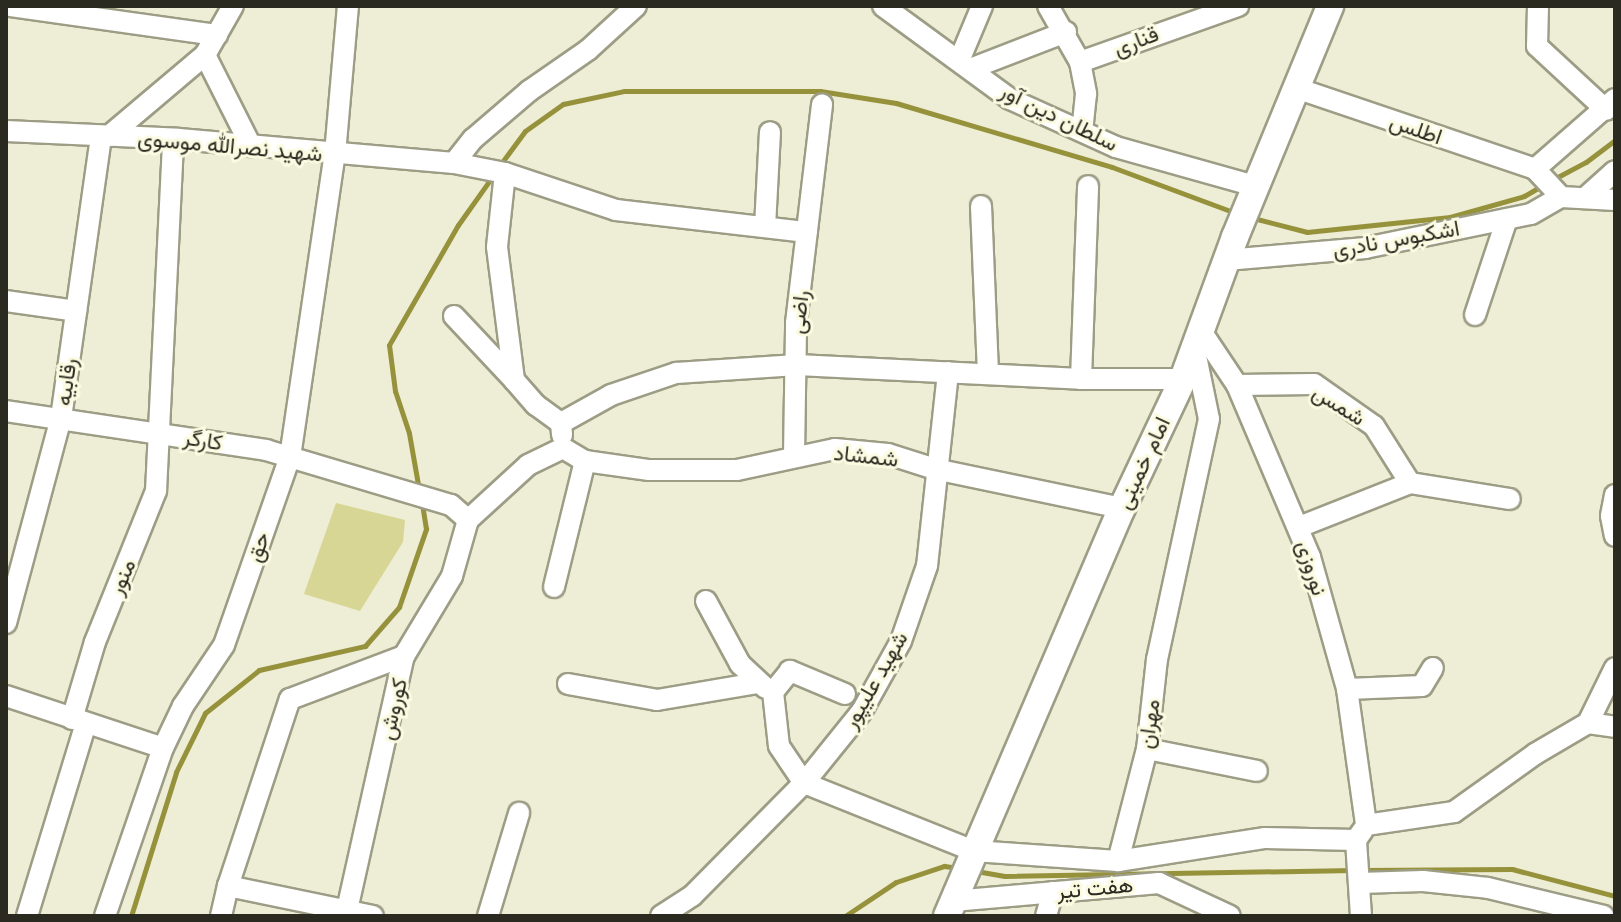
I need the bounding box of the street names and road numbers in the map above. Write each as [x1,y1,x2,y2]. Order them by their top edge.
street label: قناری [1110,20,1162,62]
street label: سلطان دین آور [996,77,1122,157]
street label: اطلس [1386,108,1446,150]
street label: شهید نصرالله موسوی [137,125,323,167]
street label: اشکبوس نادری [1330,215,1462,263]
street label: راضی [783,289,815,335]
street label: رقابیه [50,357,82,407]
street label: شمس [1308,379,1370,431]
street label: امام خمینی [1110,413,1176,513]
street label: کارگر [182,424,224,456]
street label: شمشاد [832,439,900,473]
street label: حق [241,529,275,565]
street label: نوروزی [1291,537,1333,599]
street label: منور [103,555,141,599]
street label: شهید علیپور [837,627,913,733]
street label: کوروش [373,676,413,742]
street label: مهران [1132,698,1166,750]
street label: هفت تیر [1056,872,1134,904]

